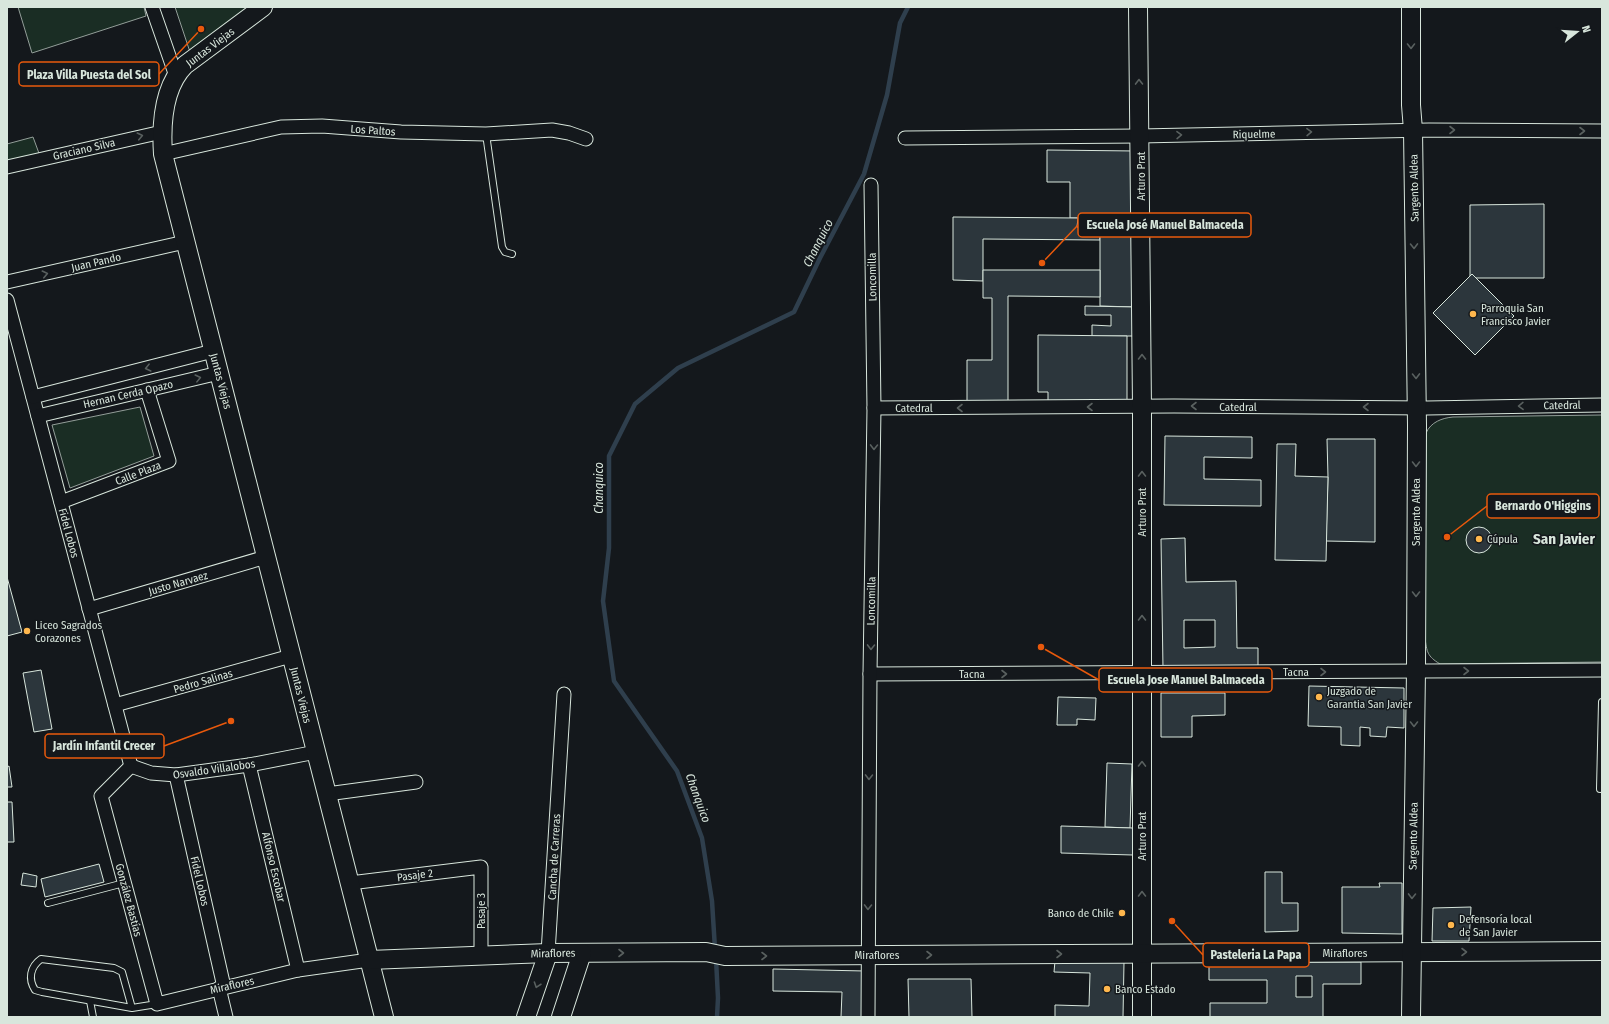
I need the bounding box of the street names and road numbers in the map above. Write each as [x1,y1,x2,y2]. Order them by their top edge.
street label: Juntas Viejas [184,25,237,70]
street label: Los Paltos [350,122,396,139]
street label: Riquelme [1233,128,1275,141]
street label: Graciano Silva [52,136,116,163]
street label: Arturo Prat [1135,151,1148,200]
street label: Sargento Aldea [1407,154,1422,222]
street label: Juan Pando [70,250,122,275]
street label: Loncomilla [866,252,879,302]
street label: Juntas Viejas [207,352,234,411]
street label: Hernan Cerda Opazo [82,378,175,411]
street label: Catedral [1543,399,1581,412]
street label: Catedral [1219,401,1257,414]
street label: Catedral [895,402,933,415]
street label: Calle Plaza [113,459,163,488]
street label: Sargento Aldea [1410,478,1423,546]
street label: Arturo Prat [1136,487,1149,536]
street label: Fidel Lobos [56,507,81,560]
street label: Justo Narvaez [147,569,210,598]
street label: Loncomilla [865,576,878,626]
street label: Juntas Viejas [287,666,314,725]
street label: Tacna [1283,666,1309,679]
street label: Pedro Salinas [172,667,234,696]
street label: Tacna [959,668,985,681]
street label: Osvaldo Villalobos [172,757,256,782]
street label: Sargento Aldea [1406,802,1421,870]
street label: Arturo Prat [1136,811,1149,860]
street label: Cancha de Carreras [546,813,563,900]
street label: Alfonso Escobar [259,831,288,904]
street label: Fidel Lobos [187,855,212,908]
street label: González Bastías [113,862,145,938]
street label: Pasaje 2 [396,867,434,884]
street label: Pasaje 3 [475,893,488,929]
street label: Miraflores [530,947,576,960]
street label: Miraflores [1323,947,1368,960]
street label: Miraflores [855,949,900,962]
street label: Miraflores [209,974,256,997]

